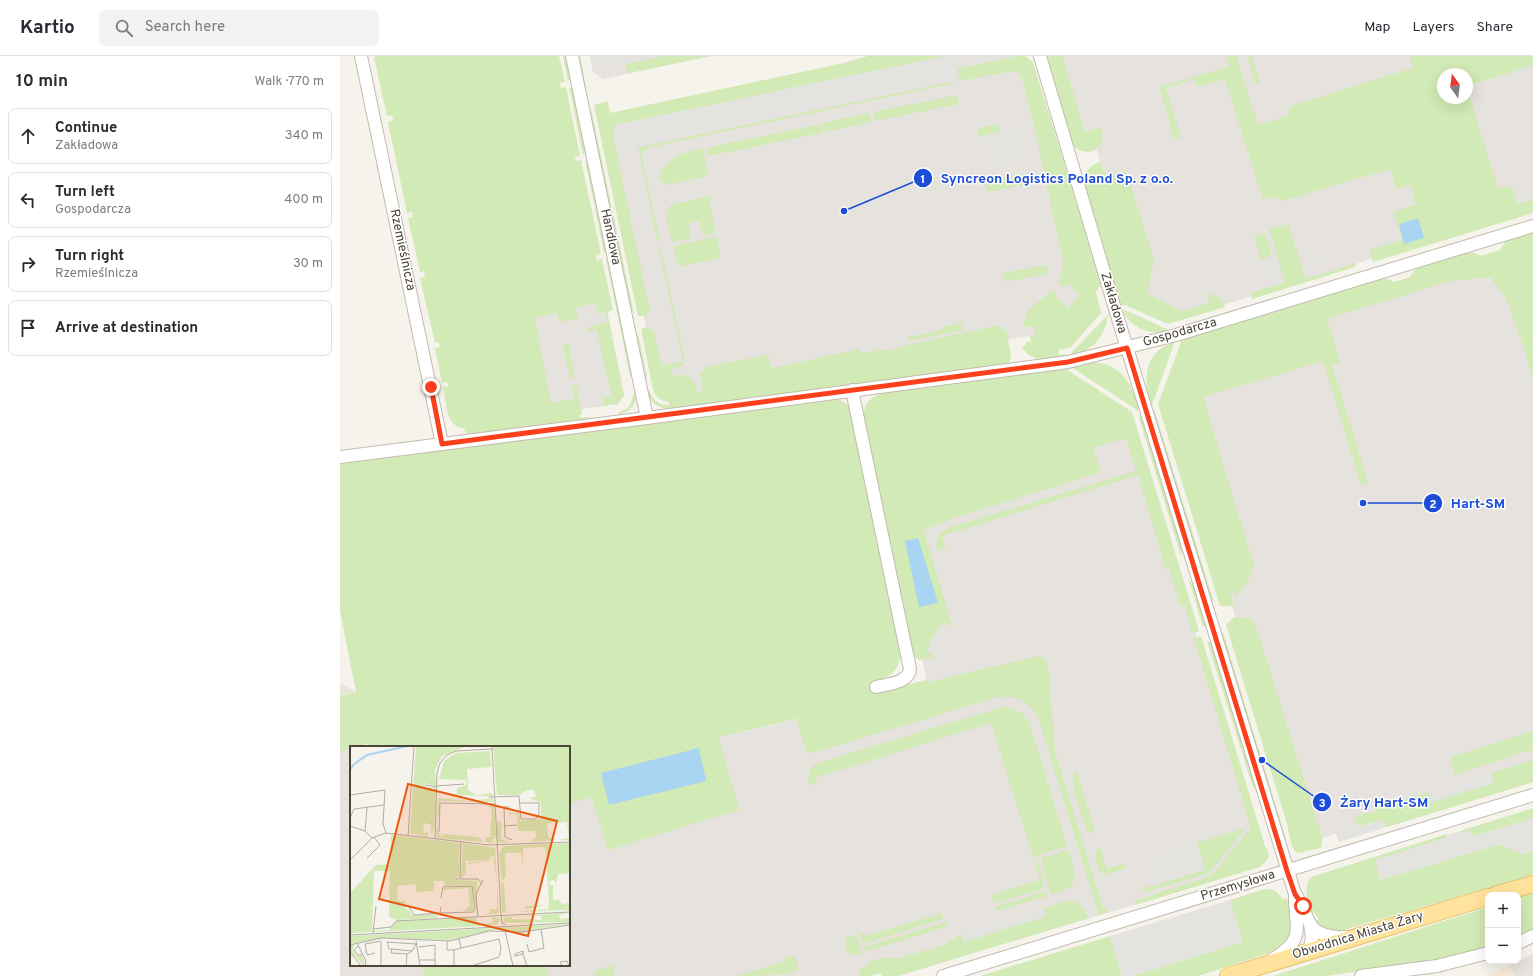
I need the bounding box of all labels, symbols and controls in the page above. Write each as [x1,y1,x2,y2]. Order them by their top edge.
search box [99,10,379,46]
text: Kartio [20,16,75,40]
icon: search [113,17,135,39]
text: Search here [145,18,225,37]
text: Map [1364,19,1390,36]
text: Layers [1412,19,1454,36]
text: Share [1476,19,1513,36]
north arrow [1437,68,1473,104]
text: 10 min [16,71,68,93]
text: Walk · 770 m [255,74,324,90]
text: Continue [55,119,117,138]
icon: ahead [17,125,39,147]
text: 340 m [285,128,323,144]
text: Zakładowa [55,138,118,154]
callout: Syncreon Logistics Poland Sp. z o.o. [913,165,1181,191]
text: Syncreon Logistics Poland Sp. z o.o. [941,171,1173,188]
text: 1 [921,172,925,188]
text: Turn left [55,183,115,202]
icon: left [17,189,39,211]
text: 400 m [284,192,323,208]
text: Gospodarcza [55,202,131,218]
street label: Handlowa [596,207,624,267]
street label: Rzemieślnicza [386,208,418,292]
text: Turn right [55,247,124,266]
icon: right [17,253,39,275]
text: 30 m [293,256,323,272]
text: Rzemieślnicza [55,266,138,282]
street label: Zakładowa [1096,271,1130,335]
street label: Gospodarcza [1141,315,1219,351]
icon: arrive [17,317,39,339]
text: Arrive at destination [55,319,198,338]
route end [422,378,440,396]
callout: Hart-SM [1423,490,1514,516]
text: Hart-SM [1451,496,1505,513]
text: 2 [1429,497,1437,513]
inset map [350,746,570,966]
callout: Żary Hart-SM [1312,789,1436,815]
text: Żary Hart-SM [1340,795,1428,812]
text: 3 [1318,796,1326,812]
street label: Przemysłowa [1199,867,1277,905]
map controls [1485,892,1521,964]
button: + [1485,892,1521,928]
route start [1294,897,1312,915]
street label: Obwodnica Miasta Żary [1290,906,1426,964]
button: − [1485,928,1521,964]

